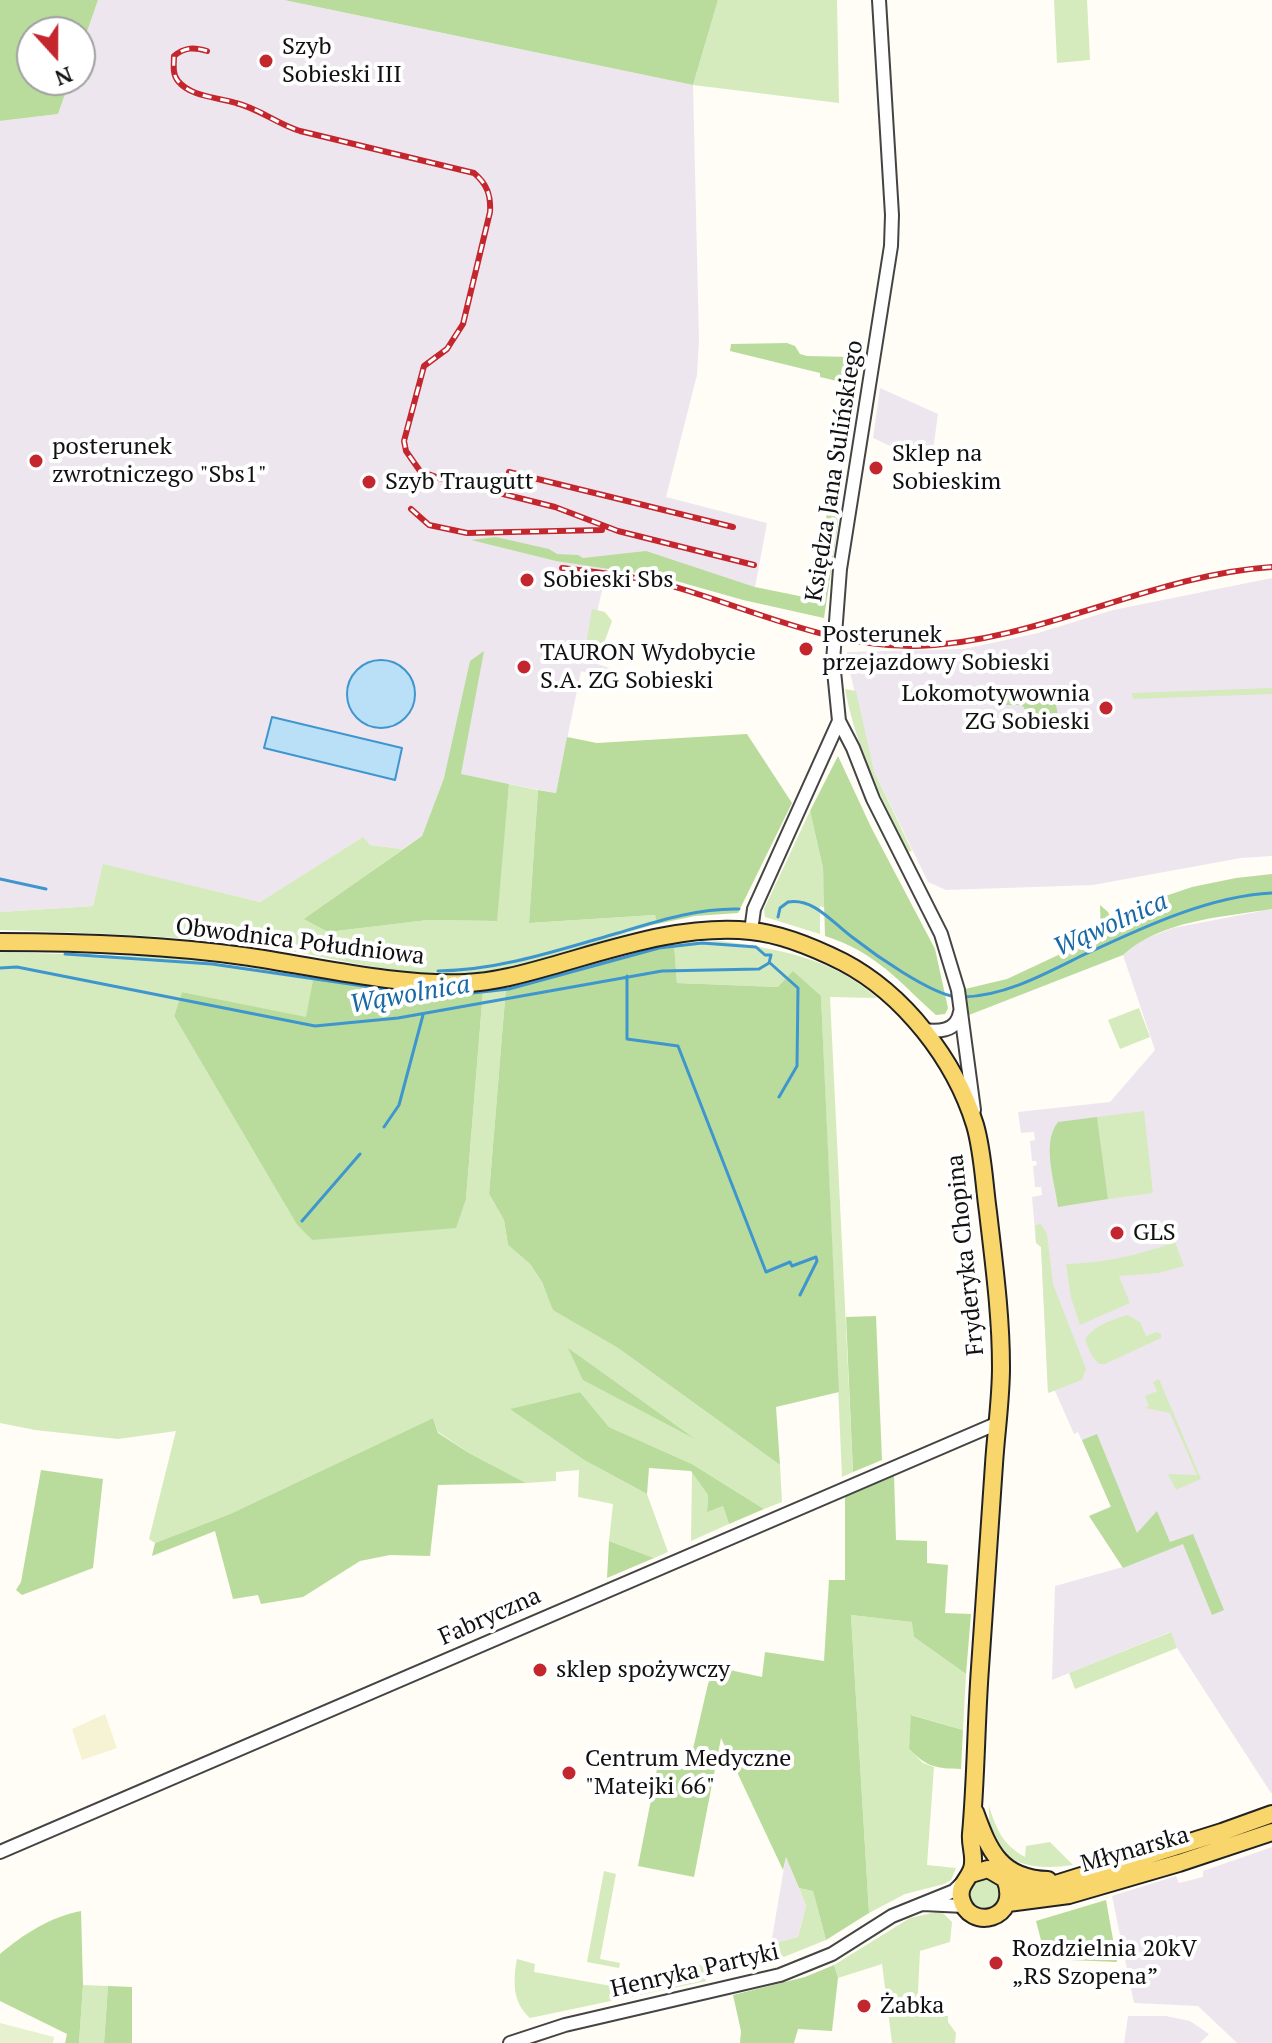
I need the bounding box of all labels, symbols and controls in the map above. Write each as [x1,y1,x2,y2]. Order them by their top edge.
north arrow [16,16,96,96]
place label: Szyb Sobieski III [282,33,402,89]
marker: Szyb Sobieski III [257,52,275,70]
text: N [51,60,77,94]
street label: Księdza Jana Sulińskiego [800,338,870,604]
place label: posterunek zwrotniczego "Sbs1" [52,433,267,489]
place label: Sklep na Sobieskim [892,440,1001,496]
marker: posterunek zwrotniczego "Sbs1" [27,452,45,470]
marker: Sklep na Sobieskim [867,459,885,477]
place label: Szyb Traugutt [385,468,534,496]
marker: Szyb Traugutt [360,473,378,491]
place label: Sobieski Sbs [543,566,674,594]
marker: Sobieski Sbs [518,571,536,589]
place label: Posterunek przejazdowy Sobieski [822,621,1050,677]
place label: TAURON Wydobycie S.A. ZG Sobieski [540,639,756,695]
marker: Posterunek przejazdowy Sobieski [797,640,815,658]
marker: TAURON Wydobycie S.A. ZG Sobieski [515,658,533,676]
place label: Lokomotywownia ZG Sobieski [902,680,1090,736]
marker: Lokomotywownia ZG Sobieski [1097,699,1115,717]
water label: Wąwolnica [1049,886,1173,964]
street label: Obwodnica Południowa [174,912,426,972]
water label: Wąwolnica [347,969,473,1021]
street label: Fryderyka Chopina [941,1153,991,1357]
place label: GLS [1133,1219,1176,1247]
marker: GLS [1108,1224,1126,1242]
street label: Fabryczna [435,1582,545,1652]
place label: sklep spożywczy [556,1656,730,1684]
marker: sklep spożywczy [531,1661,549,1679]
place label: Centrum Medyczne "Matejki 66" [585,1745,791,1801]
marker: Centrum Medyczne "Matejki 66" [560,1764,578,1782]
street label: Młynarska [1078,1821,1192,1879]
place label: Rozdzielnia 20kV „RS Szopena” [1012,1935,1197,1991]
street label: Henryka Partyki [608,1938,782,2004]
marker: Rozdzielnia 20kV „RS Szopena” [987,1954,1005,1972]
place label: Żabka [880,1992,944,2020]
marker: Żabka [855,1997,873,2015]

